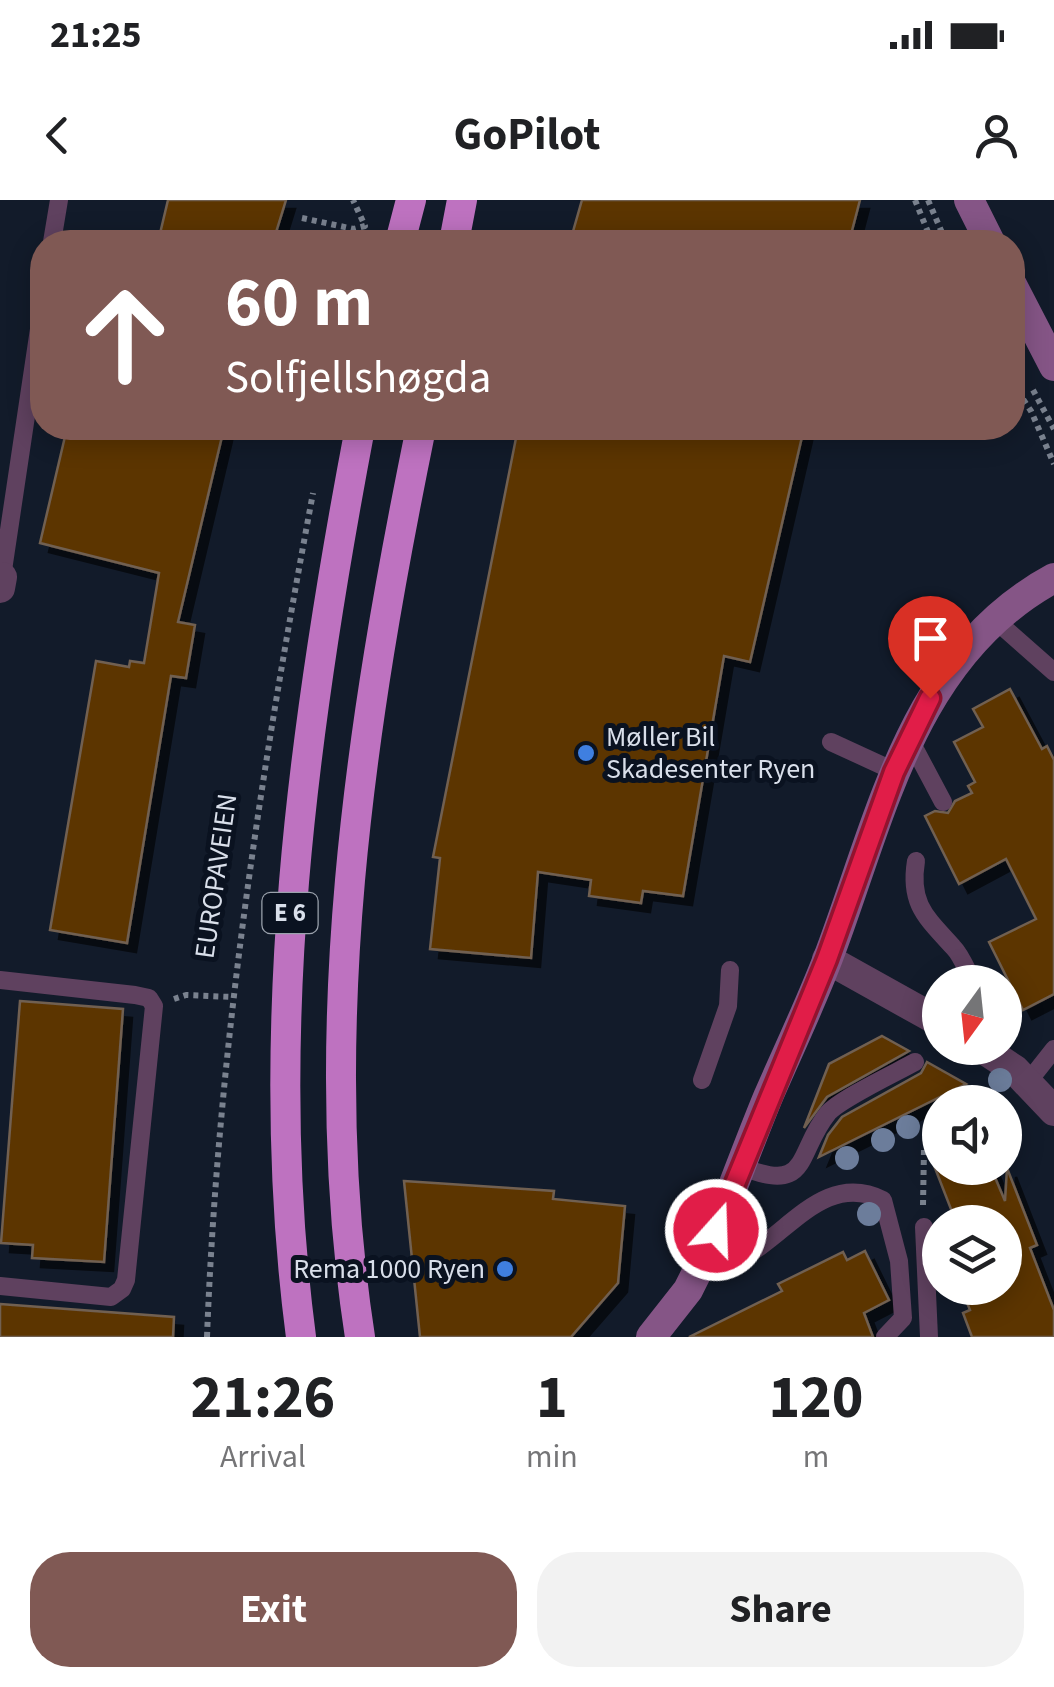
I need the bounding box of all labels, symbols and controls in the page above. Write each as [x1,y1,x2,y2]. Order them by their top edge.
text: 21:25 [50,8,142,62]
text: GoPilot [454,103,600,167]
icon: back [30,108,85,163]
icon: person [969,108,1024,163]
text: 60 m [225,253,373,353]
icon: ahead [60,270,190,400]
text: Solfjellshøgda [225,346,491,410]
pin [888,596,973,699]
icon: arrive [903,611,958,666]
place label: Møller Bil Skadesenter Ryen [606,717,815,789]
marker: Møller Bil Skadesenter Ryen [575,742,597,764]
street label: EUROPAVEIEN [185,791,247,961]
road number: E 6 [262,893,318,933]
north arrow [922,965,1022,1065]
map controls [922,965,1022,1305]
button: sound [922,1085,1022,1185]
position arrow [664,1178,768,1282]
button: layers [922,1205,1022,1305]
place label: Rema 1000 Ryen [293,1249,485,1289]
marker: Rema 1000 Ryen [494,1258,516,1280]
text: 21:26 [191,1356,335,1441]
text: 1 [536,1356,568,1441]
text: 120 [768,1356,863,1441]
text: Arrival [220,1434,306,1480]
text: min [526,1434,578,1480]
text: m [803,1434,829,1480]
button: Exit [30,1552,517,1667]
button: Share [537,1552,1024,1667]

